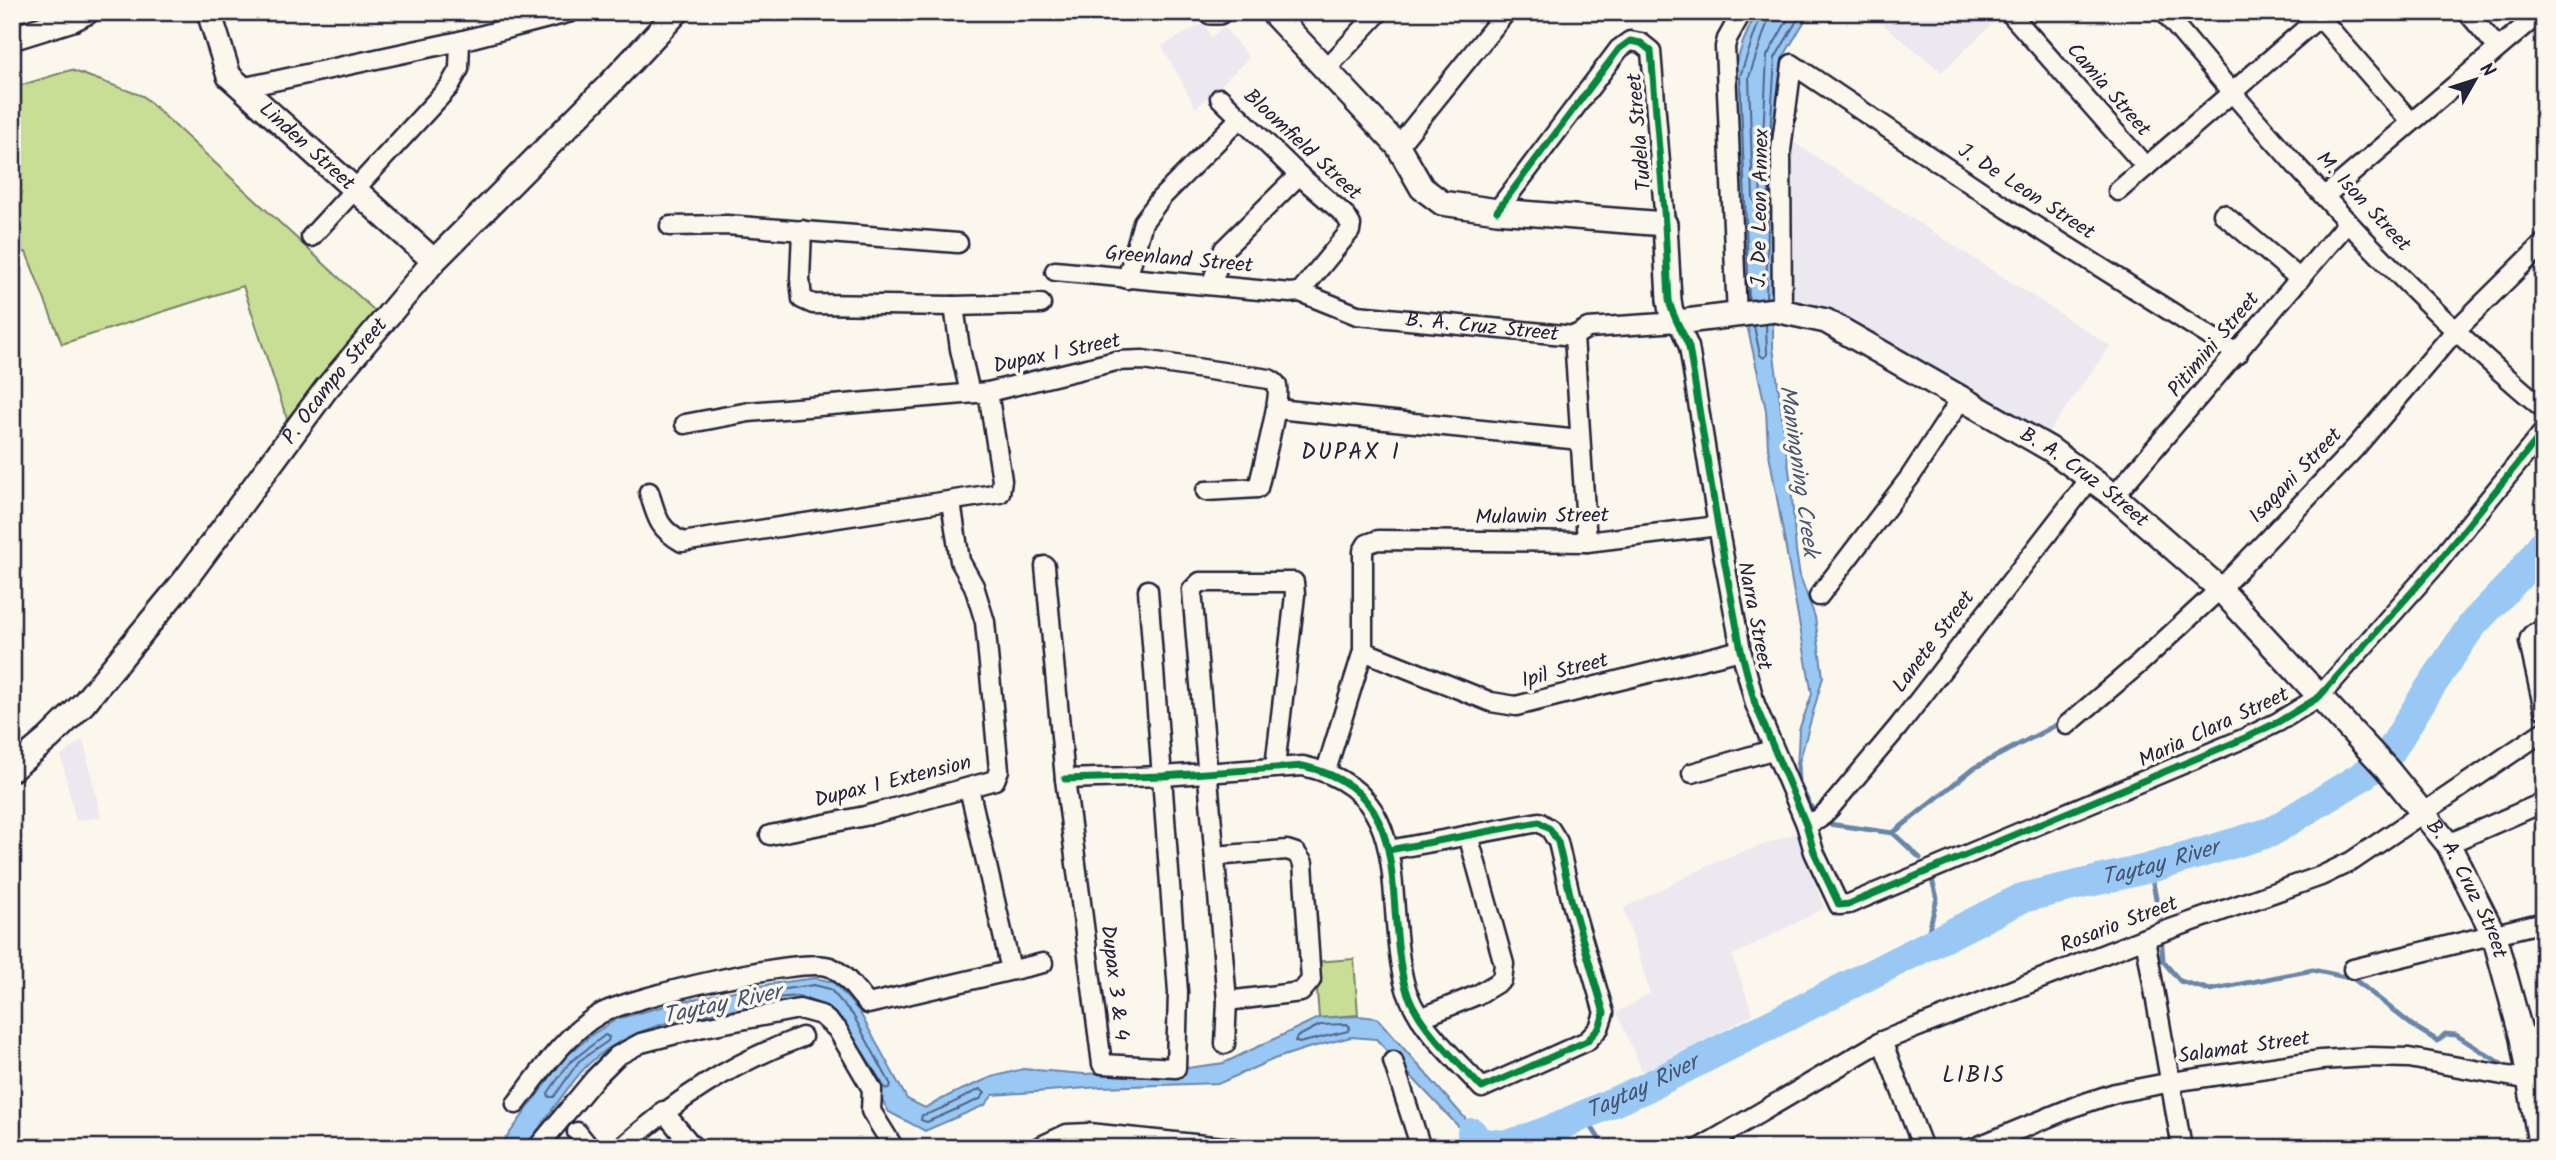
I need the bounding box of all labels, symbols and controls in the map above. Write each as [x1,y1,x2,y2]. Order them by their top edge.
street label: Camia Street [2058,36,2159,145]
north arrow [2440,46,2510,116]
text: N [2471,56,2502,85]
street label: Tudela Street [1618,71,1662,192]
street label: Bloomfield Street [1235,81,1370,210]
street label: Linden Street [251,94,363,200]
street label: J. De Leon Annex [1743,128,1779,287]
street label: J. De Leon Street [1951,135,2102,249]
street label: M. Ison Street [2307,144,2419,261]
street label: Greenland Street [1104,237,1255,283]
street label: Pitimini Street [2160,284,2269,405]
street label: B. A. Cruz Street [1404,303,1561,351]
street label: P. Ocampo Street [274,310,397,452]
street label: Dupax I Street [990,324,1124,384]
water label: Maningning Creek [1768,383,1828,562]
street label: B. A. Cruz Street [2014,419,2157,536]
street label: Isagani Street [2241,420,2351,532]
district label: DUPAX I [1301,435,1401,471]
street label: Mulawin Street [1475,499,1610,535]
street label: Narra Street [1727,559,1781,674]
street label: Lanete Street [1884,583,1984,700]
street label: Ipil Street [1518,644,1613,698]
street label: Maria Clara Street [2133,678,2295,777]
street label: Dupax 1 Extension [811,747,975,817]
street label: B. A. Cruz Street [2417,812,2516,963]
water label: Taytay River [2098,829,2228,897]
street label: Rosario Street [2055,887,2183,963]
street label: Dupax 3 & 4 [1091,923,1137,1043]
water label: Taytay River [659,974,789,1035]
street label: Salamat Street [2176,1022,2313,1074]
water label: Taytay River [1581,1044,1709,1130]
district label: LIBIS [1942,1058,2006,1094]

